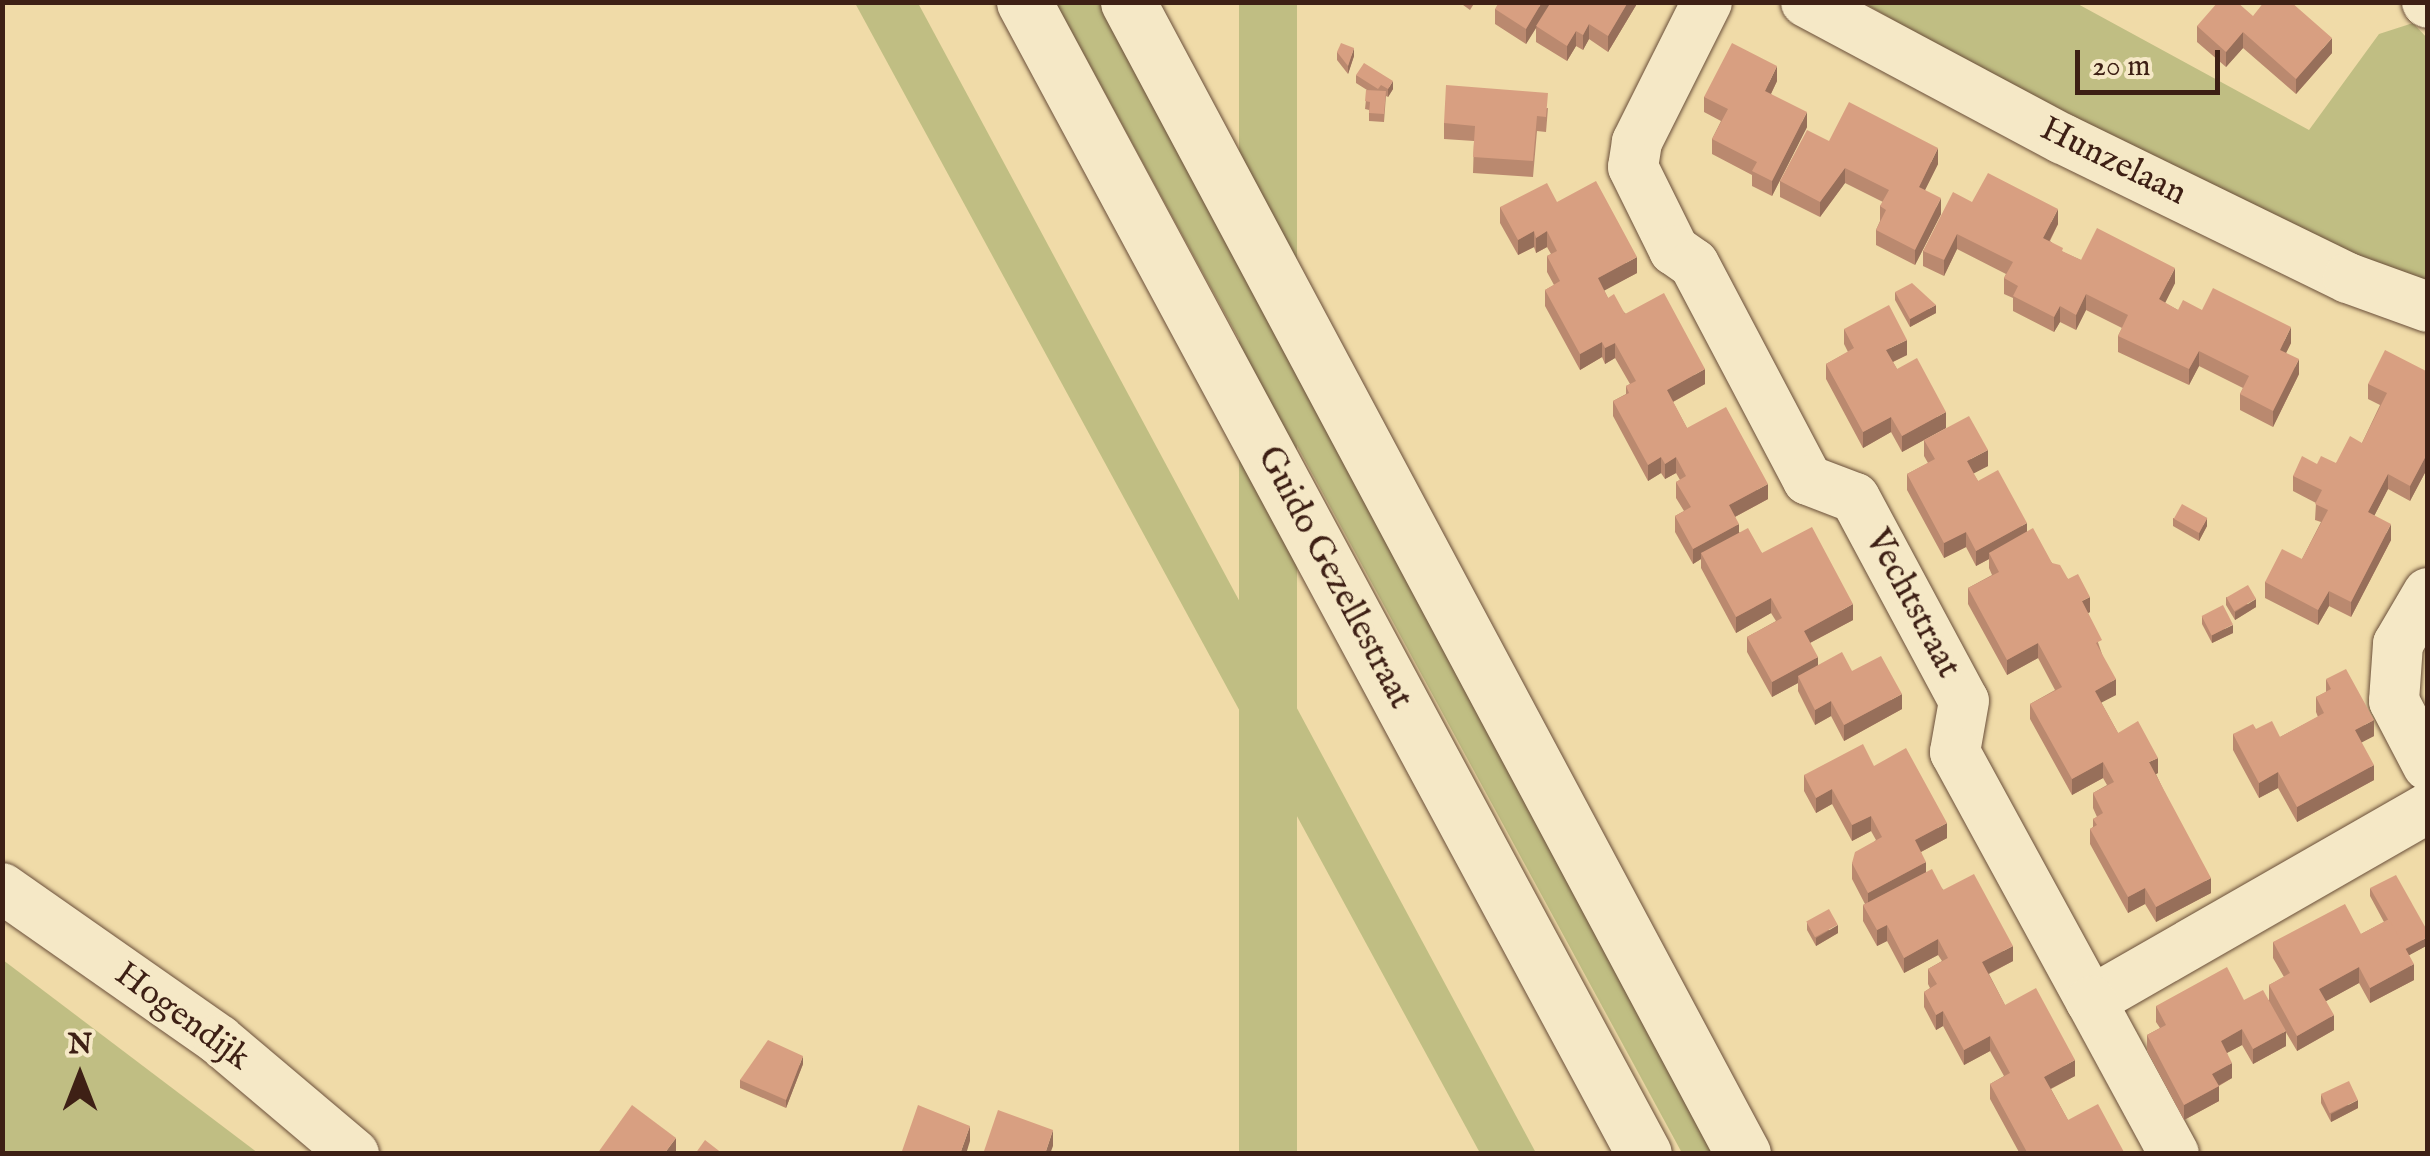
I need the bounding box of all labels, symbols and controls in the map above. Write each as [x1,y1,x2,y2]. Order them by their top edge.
scale bar [2080,30,2225,92]
text: 20 m [2092,48,2151,86]
street label: Hunzelaan [2033,109,2193,215]
street label: Guido Gezellestraat [1247,440,1421,716]
street label: Vechtstraat [1855,523,1969,685]
street label: Hogendijk [106,954,258,1080]
north arrow [30,1026,130,1126]
text: N [68,1028,92,1063]

